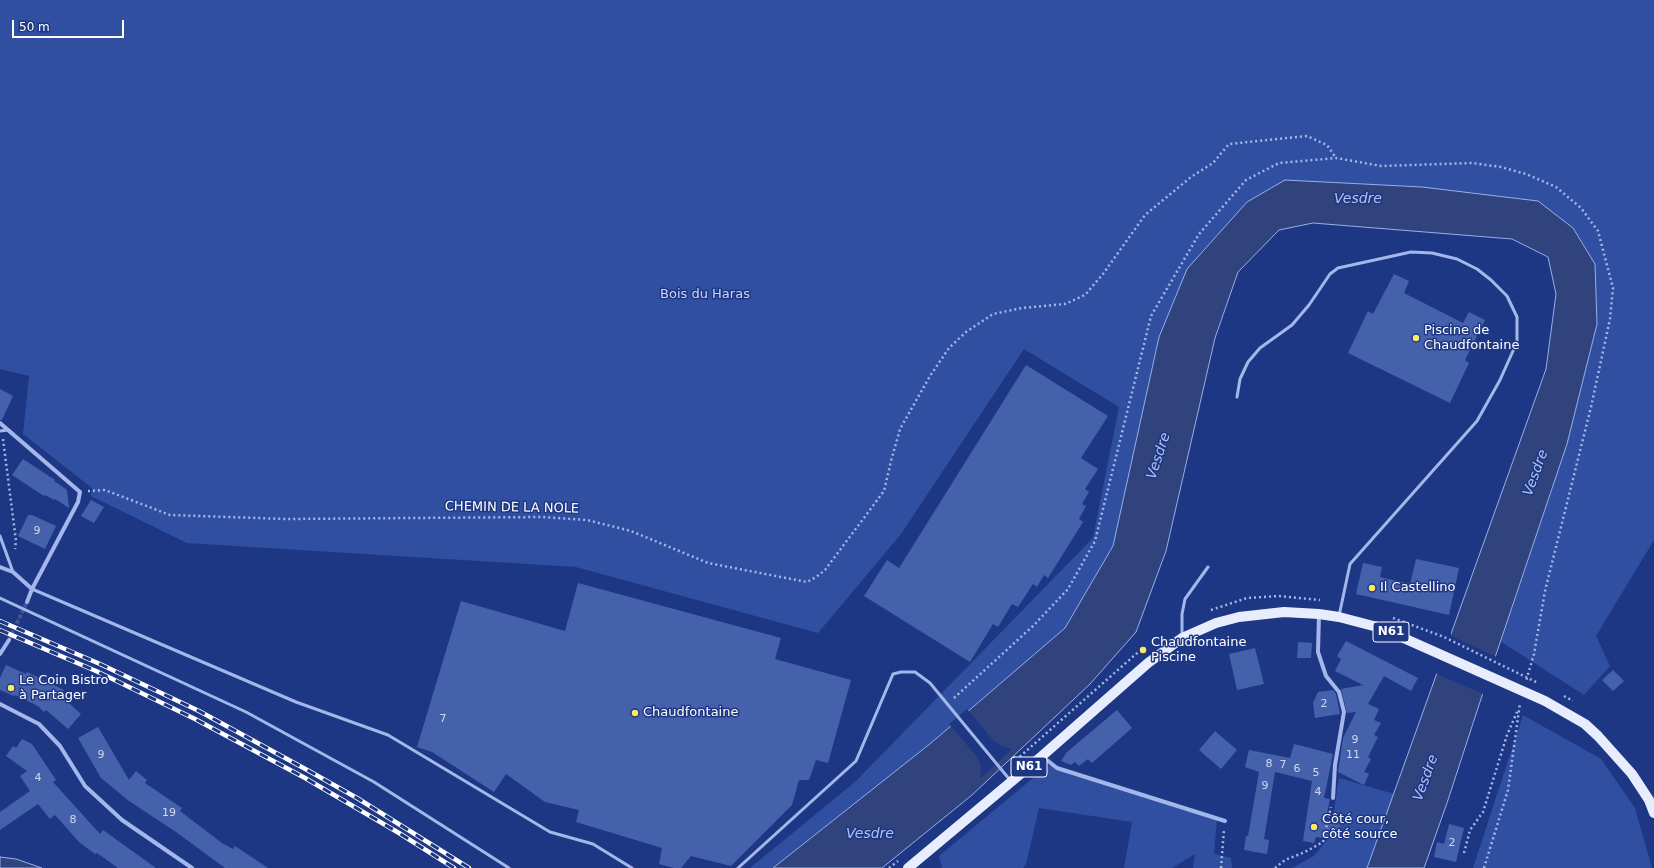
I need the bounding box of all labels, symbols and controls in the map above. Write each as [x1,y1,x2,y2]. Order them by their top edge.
scale bar [14,12,126,38]
text: 50 m [19,20,50,34]
water label: Vesdre [1334,191,1382,207]
park label: Bois du Haras [660,287,750,303]
place label: Piscine de Chaudfontaine [1424,323,1519,354]
marker: Piscine de Chaudfontaine [1411,333,1421,343]
water label: Vesdre [1144,431,1174,481]
water label: Vesdre [1520,448,1552,498]
street label: CHEMIN DE LA NOLE [445,499,579,517]
house number: 9 [34,524,40,538]
place label: Il Castellino [1380,580,1456,596]
marker: Il Castellino [1367,583,1377,593]
road number: N61 [1373,622,1409,642]
place label: Chaudfontaine Piscine [1151,635,1246,666]
marker: Chaudfontaine Piscine [1138,645,1148,655]
place label: Le Coin Bistro à Partager [19,673,109,704]
marker: Le Coin Bistro à Partager [6,683,16,693]
house number: 2 [1321,697,1327,711]
place label: Chaudfontaine [643,705,738,721]
marker: Chaudfontaine [630,708,640,718]
house number: 7 [440,712,446,726]
house number: 9 [1352,733,1358,747]
house number: 9 [98,748,104,762]
house number: 11 [1346,748,1360,762]
water label: Vesdre [1410,753,1442,803]
road number: N61 [1011,757,1047,777]
house number: 8 [1266,757,1272,771]
house number: 7 [1280,758,1286,772]
house number: 6 [1294,762,1300,776]
house number: 5 [1313,766,1319,780]
house number: 4 [35,771,41,785]
house number: 9 [1262,779,1268,793]
house number: 4 [1315,785,1321,799]
house number: 19 [162,806,176,820]
place label: Côté cour, côté source [1322,812,1397,843]
house number: 8 [70,813,76,827]
marker: Côté cour, côté source [1309,822,1319,832]
water label: Vesdre [846,826,894,842]
house number: 2 [1449,836,1455,850]

